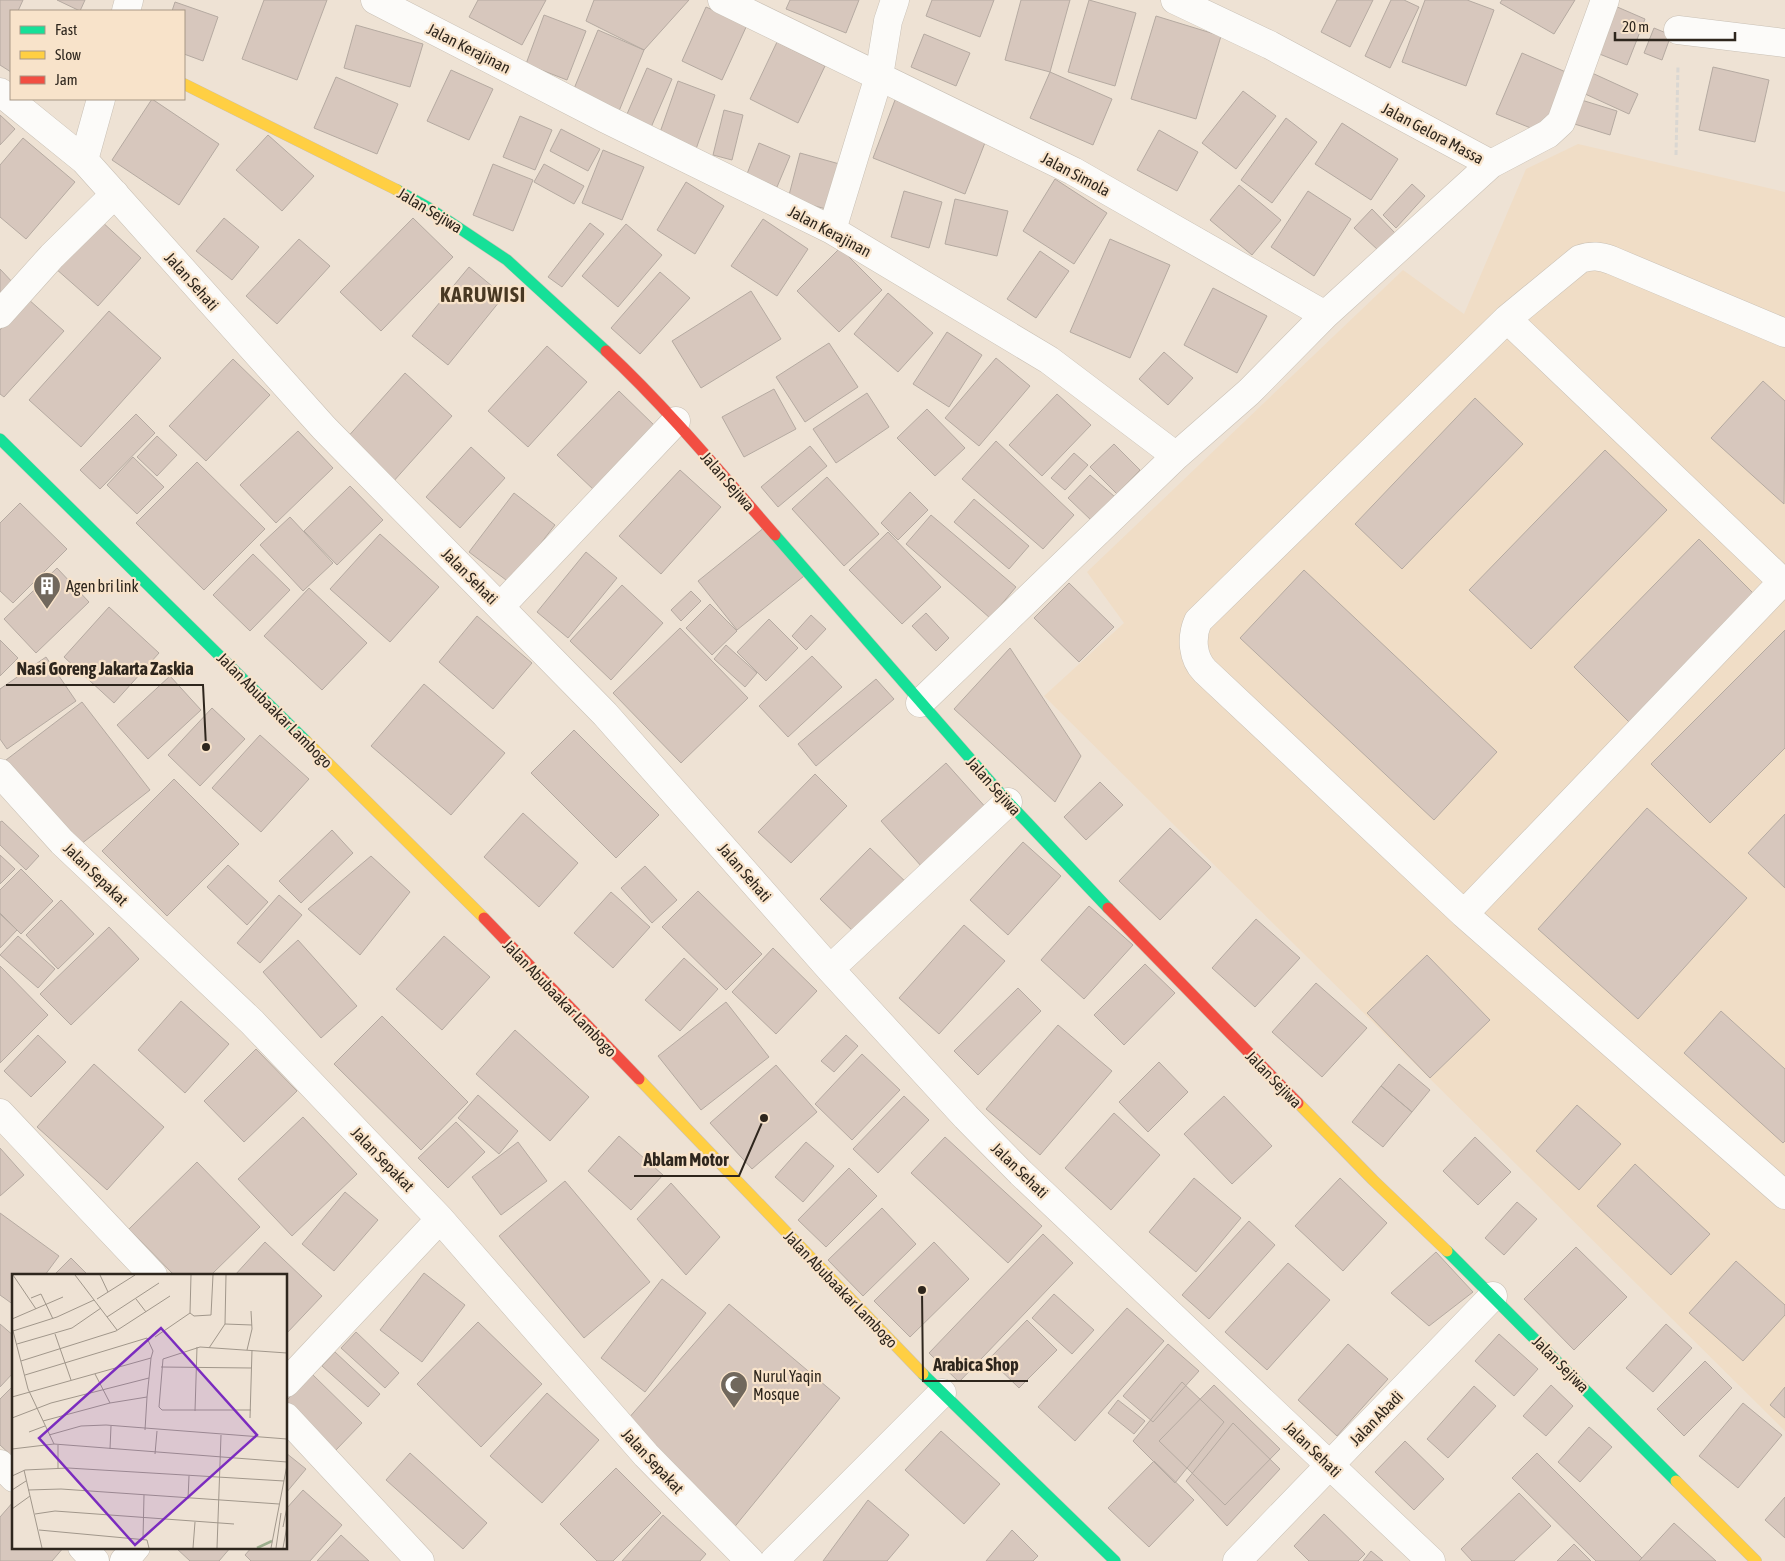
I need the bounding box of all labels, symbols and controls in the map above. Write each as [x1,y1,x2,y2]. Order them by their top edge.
legend [10,10,185,100]
scale bar [1615,10,1735,42]
text: 20 m [1622,18,1649,35]
street label: Jalan Kerajinan [424,19,514,78]
text: Fast [55,21,77,38]
text: Slow [55,46,81,63]
text: Jam [55,71,78,88]
street label: Jalan Gelora Massa [1379,99,1487,167]
street label: Jalan Simola [1039,148,1113,200]
street label: Jalan Sejiwa [394,184,466,237]
street label: Jalan Kerajinan [785,202,874,261]
street label: Jalan Sehati [161,248,223,314]
district label: KARUWISI [440,282,526,306]
street label: Jalan Sejiwa [697,448,759,515]
street label: Jalan Sehati [438,544,502,608]
building icon: Agen bri link [32,571,62,610]
place label: Agen bri link [66,577,139,596]
street label: Jalan Abubaakar Lambogo [213,649,336,772]
callout: Nasi Goreng Jakarta Zaskia [6,652,203,685]
text: Nasi Goreng Jakarta Zaskia [16,658,194,679]
street label: Jalan Sejiwa [962,753,1025,820]
street label: Jalan Sepakat [59,839,132,910]
street label: Jalan Sehati [715,839,775,905]
street label: Jalan Abubaakar Lambogo [499,936,621,1061]
street label: Jalan Sejiwa [1242,1047,1306,1112]
street label: Jalan Sepakat [347,1123,418,1196]
street label: Jalan Sehati [988,1139,1052,1201]
callout: Ablam Motor [634,1143,739,1176]
text: Ablam Motor [642,1149,729,1170]
street label: Jalan Abubaakar Lambogo [780,1227,902,1352]
inset map [12,1274,288,1548]
street label: Jalan Sejiwa [1528,1332,1593,1397]
callout: Arabica Shop [923,1348,1028,1381]
text: Arabica Shop [932,1354,1019,1375]
place label: Nurul Yaqin Mosque [753,1367,822,1404]
mosque icon: Nurul Yaqin Mosque [719,1370,749,1409]
street label: Jalan Abadi [1346,1387,1406,1449]
street label: Jalan Sehati [1281,1418,1345,1480]
street label: Jalan Sepakat [618,1425,688,1498]

